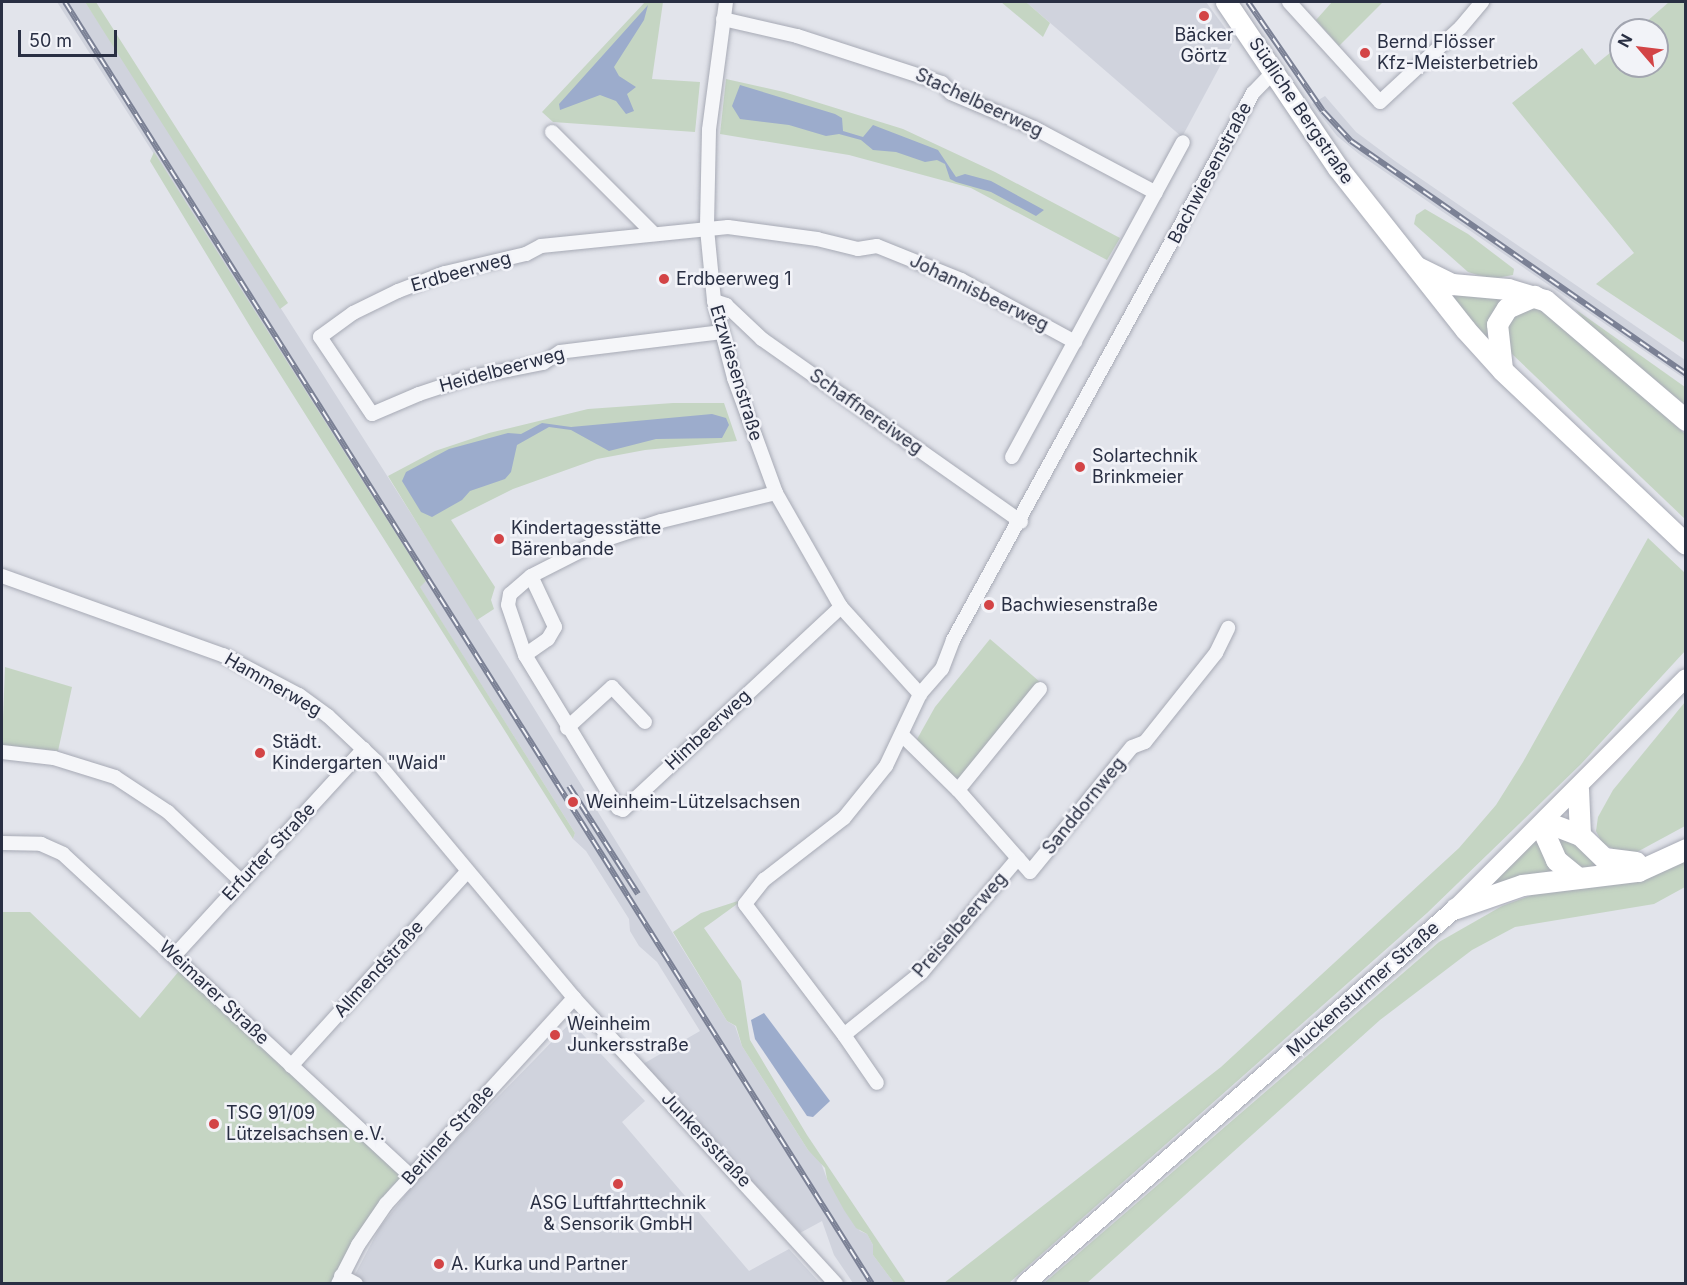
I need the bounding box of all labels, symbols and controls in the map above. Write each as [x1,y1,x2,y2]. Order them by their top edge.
marker: Bäcker Görtz [1197,9,1211,23]
scale bar [21,18,120,56]
north arrow [1609,18,1669,78]
place label: Bäcker Görtz [1175,25,1233,68]
text: 50 m [29,30,72,51]
text: N [1613,30,1637,51]
place label: Bernd Flösser Kfz-Meisterbetrieb [1377,32,1538,74]
street label: Südliche Bergstraße [1244,34,1358,188]
marker: Bernd Flösser Kfz-Meisterbetrieb [1358,46,1372,60]
street label: Stachelbeerweg [912,64,1046,142]
street label: Bachwiesenstraße [1164,99,1256,247]
street label: Erdbeerweg [408,247,514,297]
street label: Johannisbeerweg [906,250,1052,336]
place label: Erdbeerweg 1 [676,268,792,290]
marker: Erdbeerweg 1 [657,272,671,286]
street label: Etzwiesenstraße [705,303,767,443]
street label: Heidelbeerweg [437,343,567,397]
street label: Schaffnereiweg [805,365,927,459]
place label: Solartechnik Brinkmeier [1092,446,1198,488]
marker: Solartechnik Brinkmeier [1073,460,1087,474]
place label: Kindertagesstätte Bärenbande [511,518,661,560]
marker: Kindertagesstätte Bärenbande [492,532,506,546]
place label: Bachwiesenstraße [1001,594,1158,616]
marker: Bachwiesenstraße [982,598,996,612]
street label: Hammerweg [221,649,325,721]
street label: Himbeerweg [661,685,755,775]
place label: Städt. Kindergarten "Waid" [272,732,447,774]
marker: Städt. Kindergarten "Waid" [253,746,267,760]
street label: Sanddornweg [1038,753,1130,859]
place label: Weinheim-Lützelsachsen [586,791,800,813]
marker: Weinheim-Lützelsachsen [564,793,582,811]
street label: Erfurter Straße [218,798,320,906]
street label: Preiselbeerweg [909,868,1011,982]
street label: Allmendstraße [330,916,428,1022]
street label: Muckensturmer Straße [1282,917,1444,1061]
street label: Weimarer Straße [155,937,273,1049]
place label: Weinheim Junkersstraße [567,1014,689,1056]
marker: Weinheim Junkersstraße [548,1028,562,1042]
street label: Berliner Straße [398,1081,498,1189]
street label: Junkersstraße [657,1088,755,1192]
place label: TSG 91/09 Lützelsachsen e.V. [226,1103,385,1146]
marker: TSG 91/09 Lützelsachsen e.V. [207,1117,221,1131]
marker: ASG Luftfahrttechnik & Sensorik GmbH [611,1177,625,1191]
place label: ASG Luftfahrttechnik & Sensorik GmbH [530,1193,706,1236]
place label: A. Kurka und Partner [451,1253,628,1275]
marker: A. Kurka und Partner [432,1257,446,1271]

